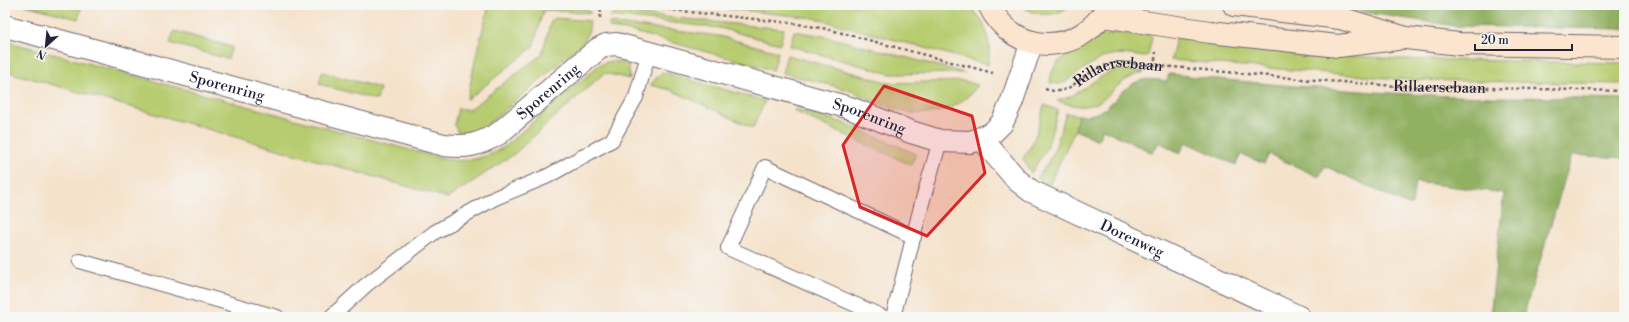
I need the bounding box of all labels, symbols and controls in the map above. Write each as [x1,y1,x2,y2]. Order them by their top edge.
north arrow [26,26,66,66]
scale bar [1475,26,1572,52]
text: 20 m [1481,33,1509,48]
text: N [35,46,49,62]
street label: Rillaersebaan [1070,53,1163,91]
street label: Sporenring [513,59,584,124]
street label: Sporenring [187,67,267,106]
street label: Rillaersebaan [1393,77,1486,98]
street label: Sporenring [830,95,909,139]
street label: Dorenweg [1097,216,1167,262]

